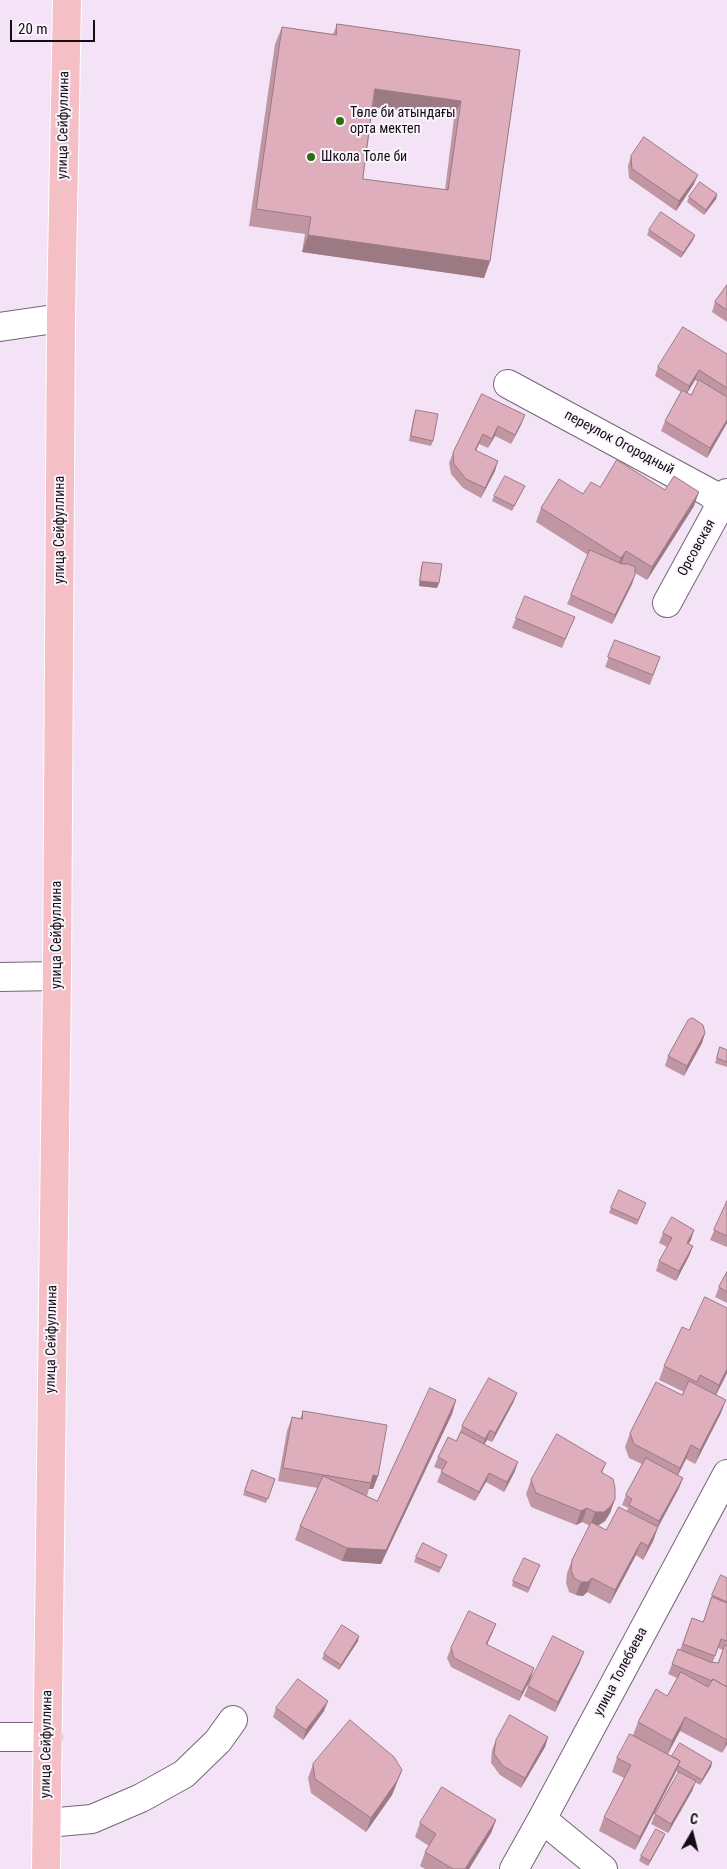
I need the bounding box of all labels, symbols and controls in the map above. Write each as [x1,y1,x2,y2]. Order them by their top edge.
scale bar [12,10,98,42]
text: 20 m [18,20,48,38]
street label: улица Сейфуллина [55,71,73,179]
place label: Төле би атындағы орта мектеп [350,105,456,138]
marker: Төле би атындағы орта мектеп [334,115,346,127]
place label: Школа Толе би [321,149,407,165]
marker: Школа Толе би [305,151,317,163]
street label: переулок Огородный [561,407,677,479]
street label: улица Сейфуллина [52,476,68,584]
street label: Орсовская [674,517,720,579]
street label: улица Сейфуллина [49,881,65,989]
street label: улица Сейфуллина [43,1285,61,1393]
street label: улица Толебаева [591,1625,651,1719]
street label: улица Сейфуллина [38,1690,56,1798]
north arrow [667,1809,717,1859]
text: С [689,1811,699,1828]

